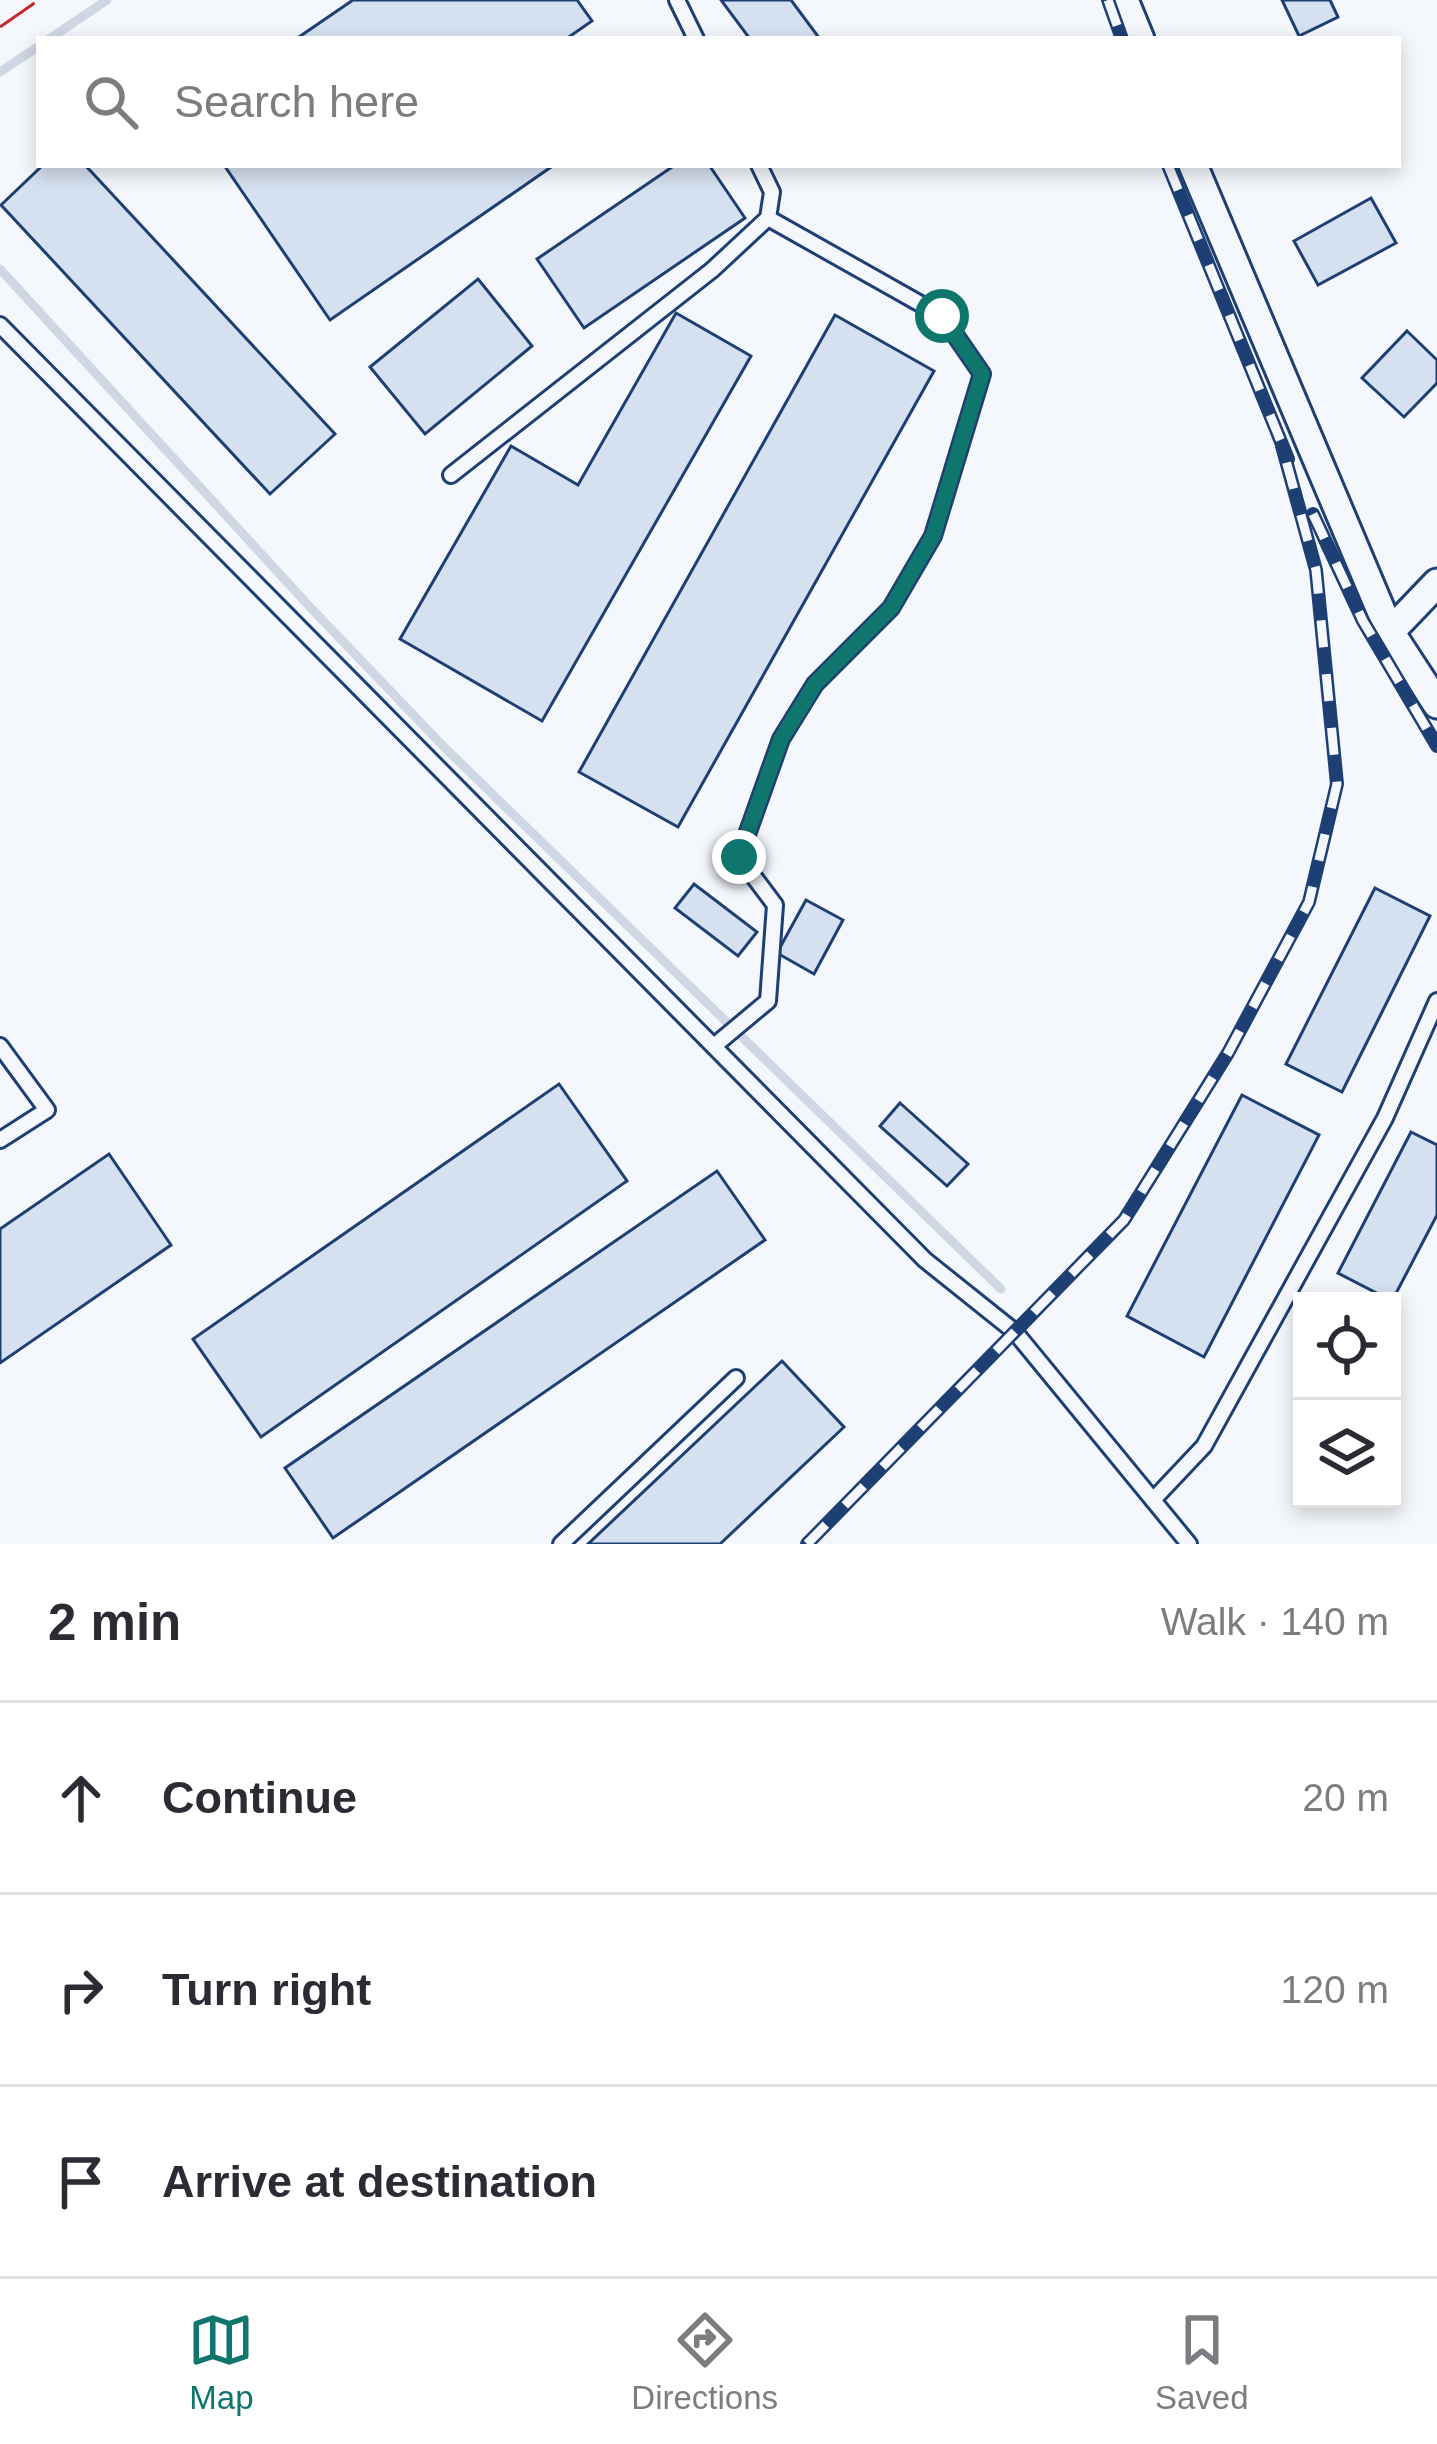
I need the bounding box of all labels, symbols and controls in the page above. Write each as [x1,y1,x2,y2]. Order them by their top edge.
search box [36,36,1401,168]
icon: search [78,69,144,135]
text: Search here [174,76,419,127]
route start [915,289,969,343]
route end [712,830,766,884]
map controls [1293,1292,1401,1508]
button: locate [1293,1292,1401,1400]
button: layers [1293,1400,1401,1508]
text: 2 min [48,1594,181,1651]
text: Walk · 140 m [1161,1600,1389,1643]
icon: ahead [48,1765,114,1831]
text: Continue [162,1772,357,1823]
text: 20 m [1302,1776,1389,1819]
icon: right [48,1957,114,2023]
text: Turn right [162,1964,371,2015]
text: 120 m [1281,1968,1389,2011]
icon: arrive [48,2149,114,2215]
text: Arrive at destination [162,2156,597,2207]
tab: Map [188,2307,254,2417]
tab: Directions [631,2307,778,2417]
tab: Saved [1155,2307,1249,2417]

